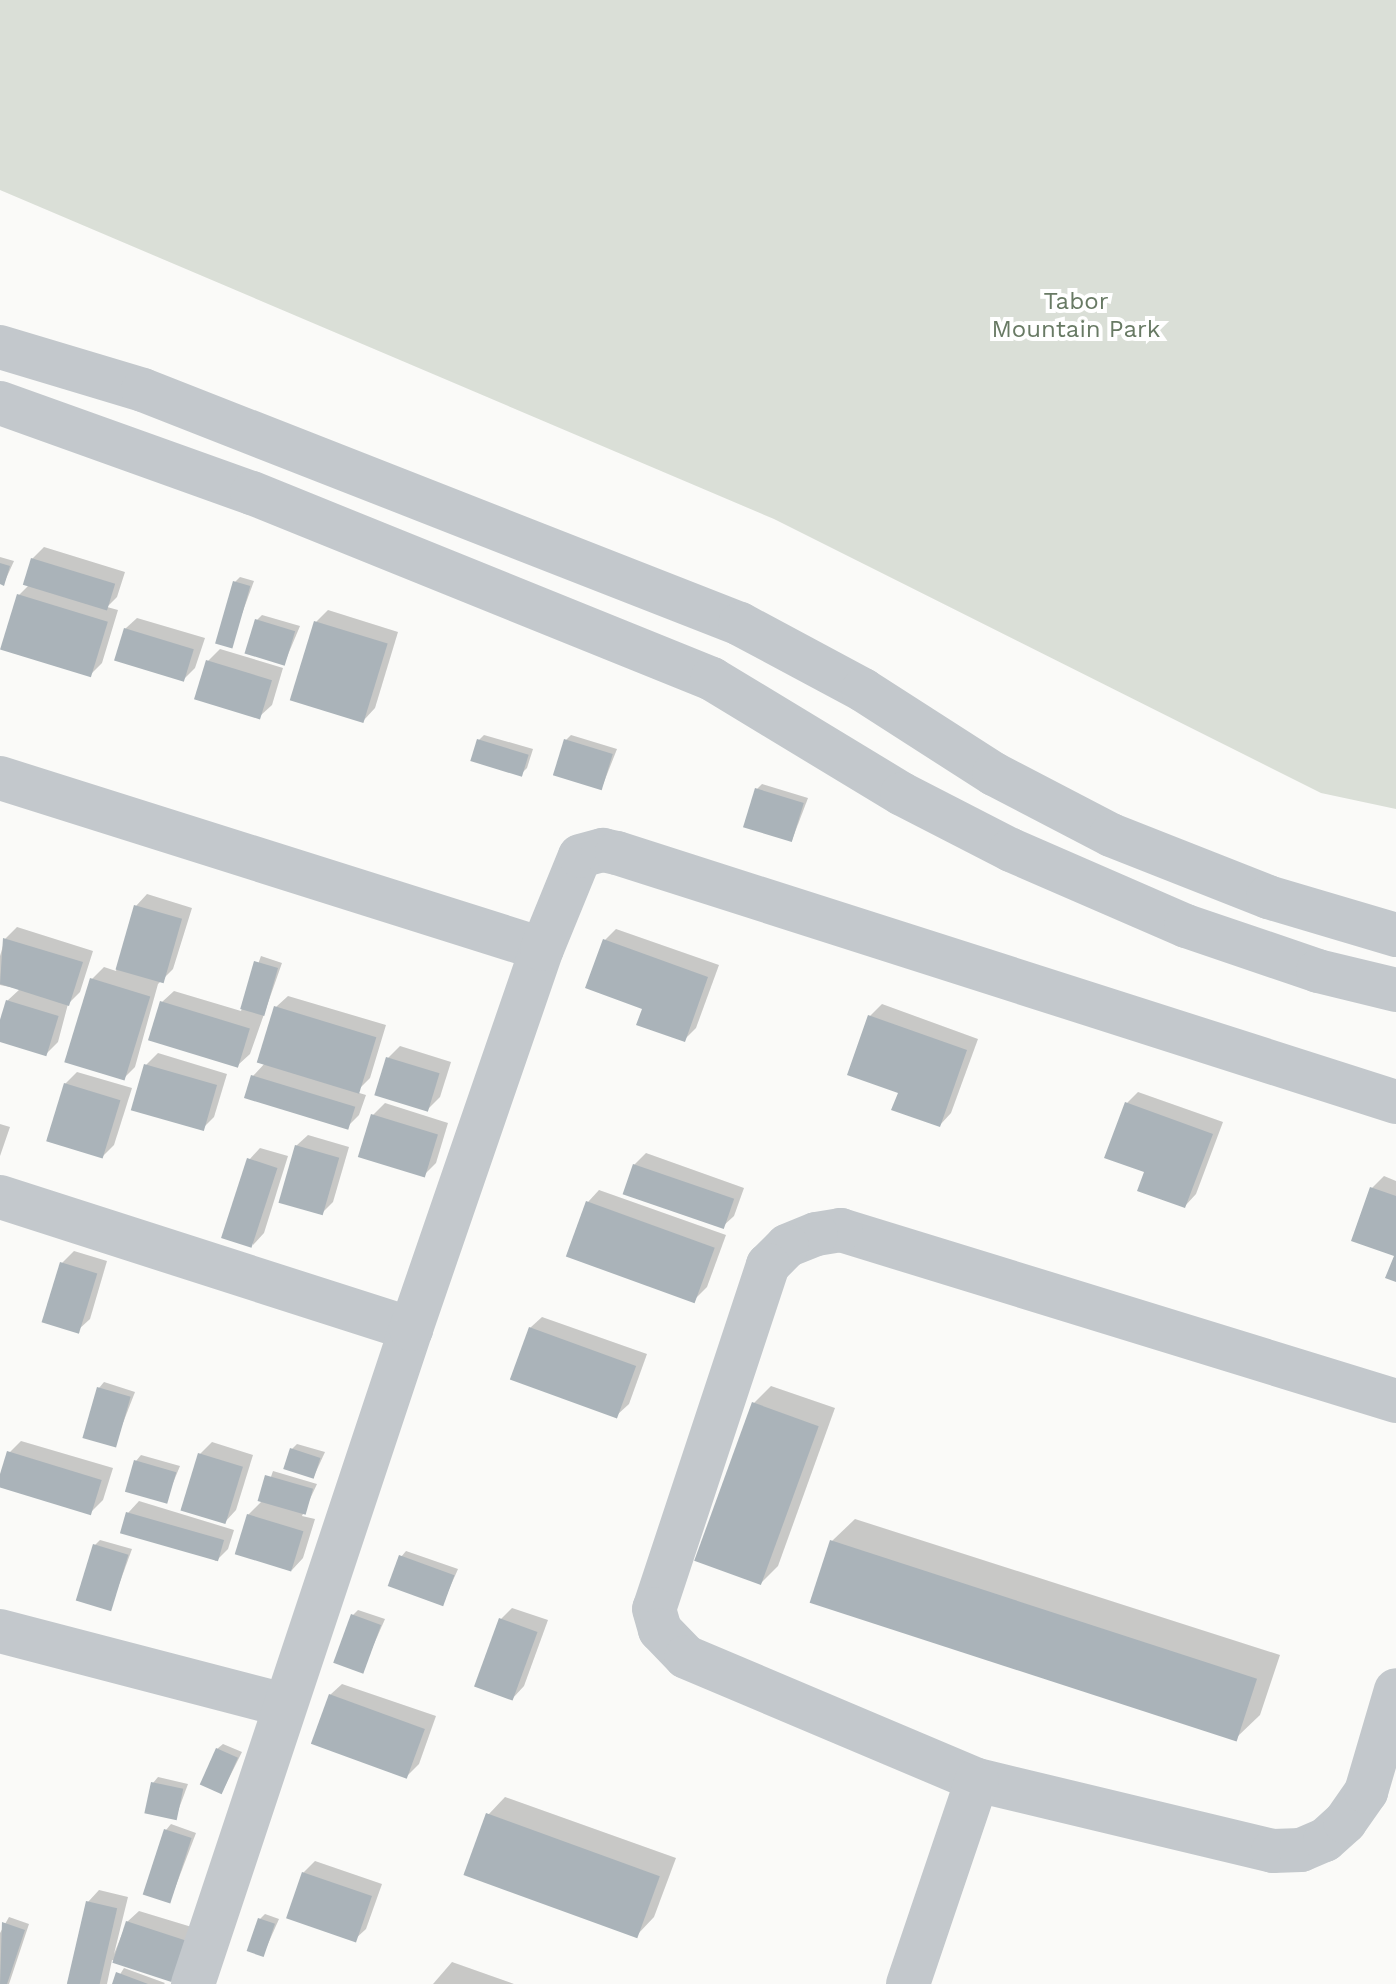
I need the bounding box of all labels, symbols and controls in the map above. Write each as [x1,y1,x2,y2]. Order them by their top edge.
park label: Tabor Mountain Park [992,288,1160,344]

